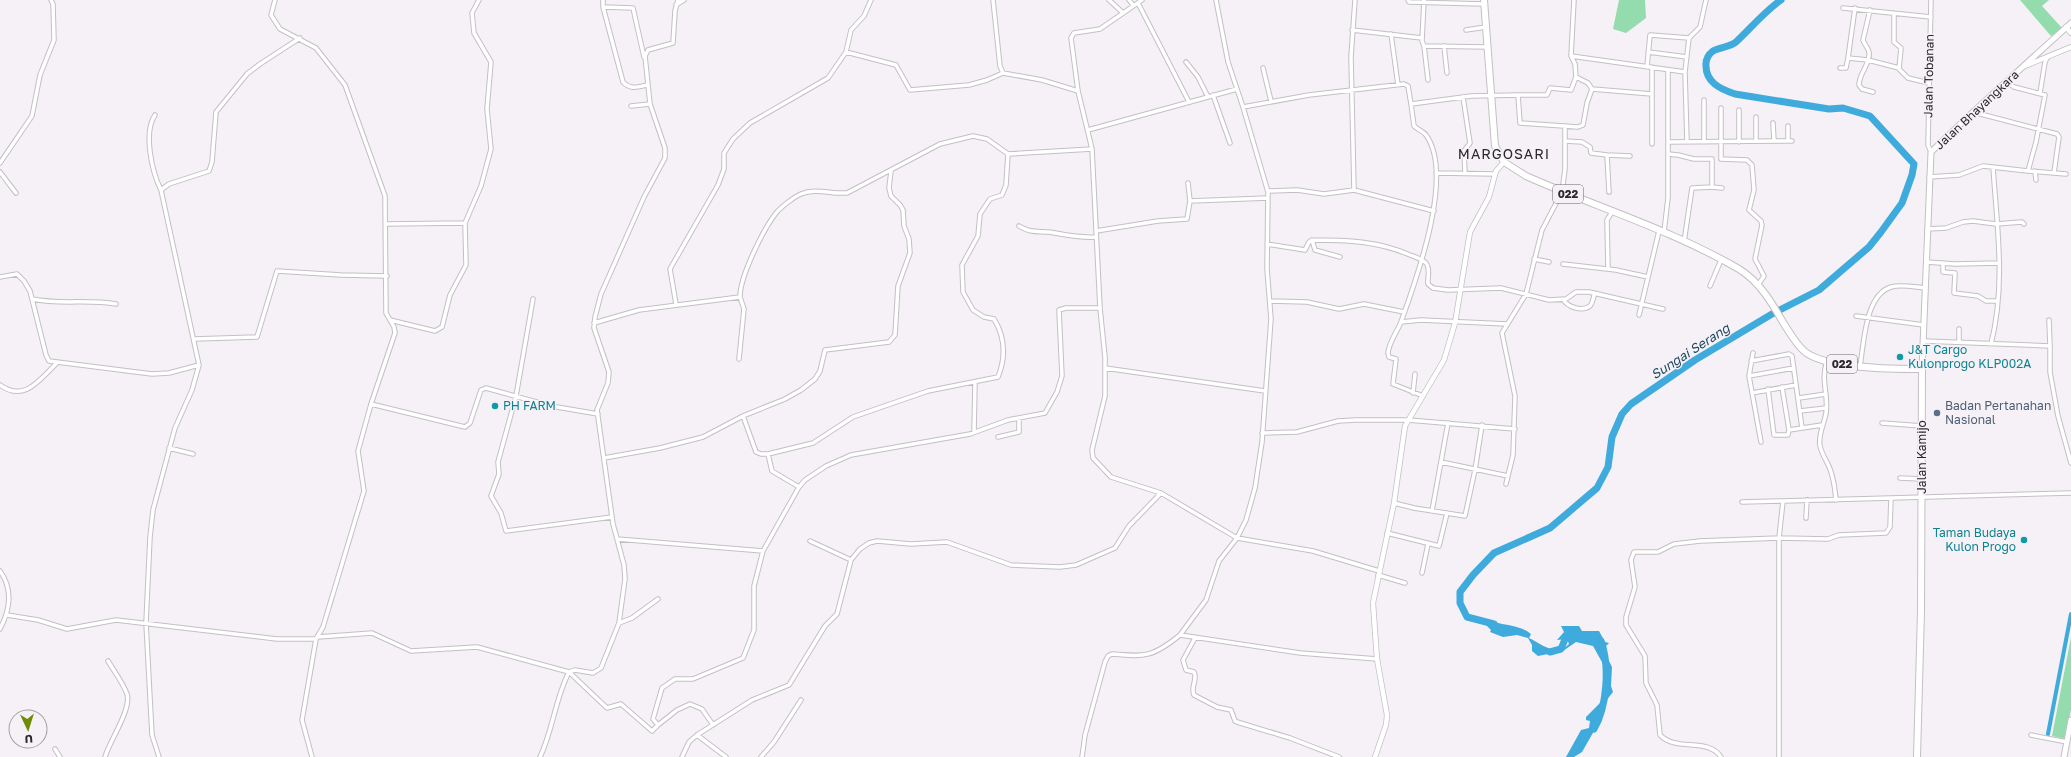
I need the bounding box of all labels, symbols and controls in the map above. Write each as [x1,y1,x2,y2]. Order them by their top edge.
street label: Jalan Tobanan [1920,34,1937,118]
street label: Jalan Bhayangkara [1932,67,2022,152]
district label: MARGOSARI [1458,145,1550,162]
road number: 022 [1553,185,1583,203]
water label: Sungai Serang [1648,319,1733,382]
place label: J&T Cargo Kulonprogo KLP002A [1908,342,2031,371]
marker: J&T Cargo Kulonprogo KLP002A [1895,352,1905,362]
road number: 022 [1827,355,1857,373]
place label: PH FARM [503,398,556,413]
place label: Badan Pertanahan Nasional [1945,398,2051,427]
marker: PH FARM [490,401,500,411]
marker: Badan Pertanahan Nasional [1932,408,1942,418]
street label: Jalan Kamijo [1914,420,1929,494]
place label: Taman Budaya Kulon Progo [1933,525,2016,554]
marker: Taman Budaya Kulon Progo [2019,535,2029,545]
north arrow [8,709,48,749]
text: U [24,733,33,746]

